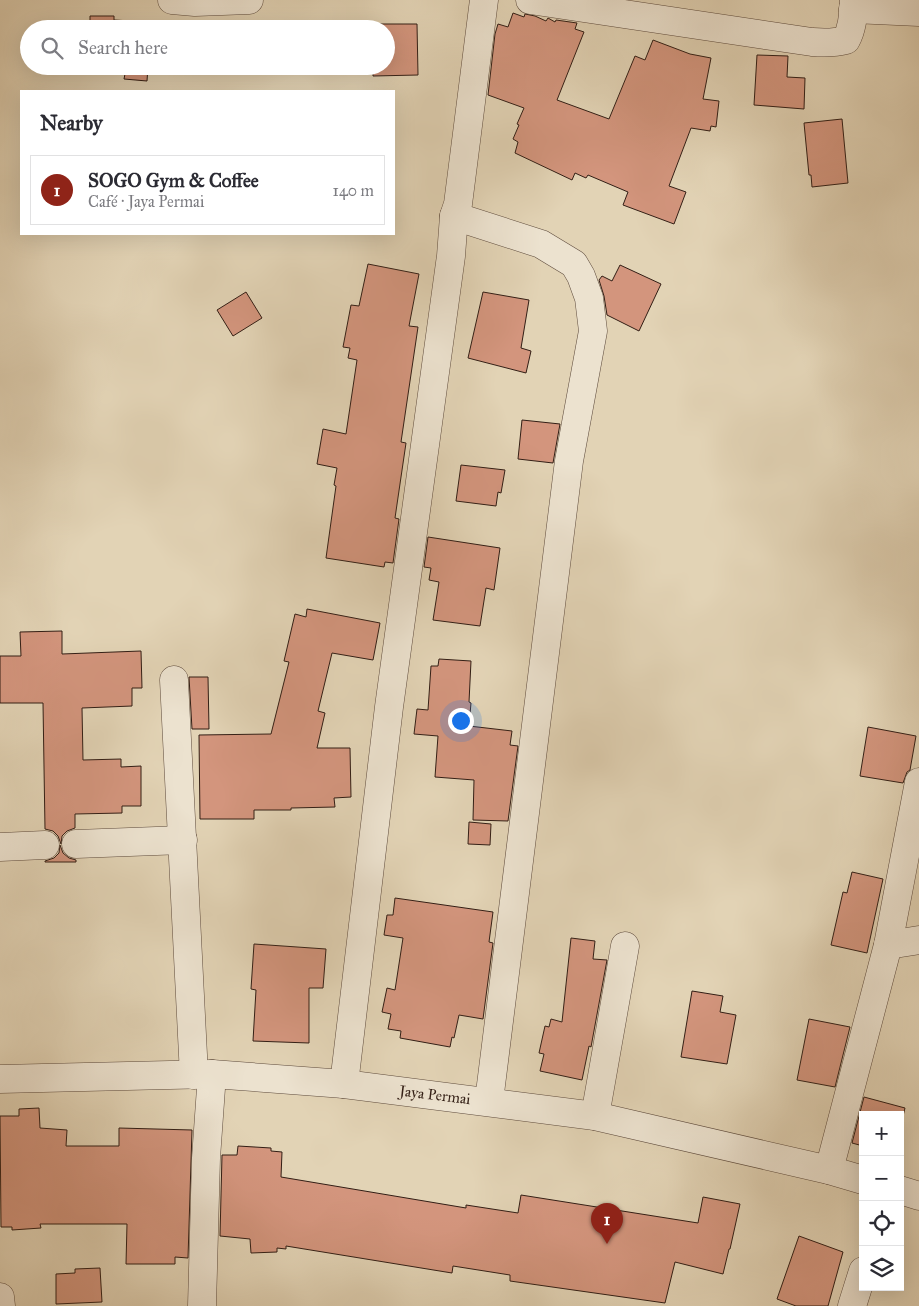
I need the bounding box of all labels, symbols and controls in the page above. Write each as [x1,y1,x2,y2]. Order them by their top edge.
search box [20,20,395,75]
icon: search [38,34,66,62]
text: Search here [78,36,168,59]
text: Nearby [40,110,103,136]
text: SOGO Gym & Coffee [88,169,259,192]
text: 1 [54,181,60,200]
text: 140 m [333,181,374,200]
text: Café · Jaya Permai [88,192,204,211]
your location [448,708,474,734]
street label: Jaya Permai [396,1081,472,1109]
map controls [859,1111,904,1291]
button: + [859,1111,904,1156]
button: − [859,1156,904,1201]
button: locate [859,1201,904,1246]
pin: 1 [591,1203,623,1244]
button: layers [859,1246,904,1291]

